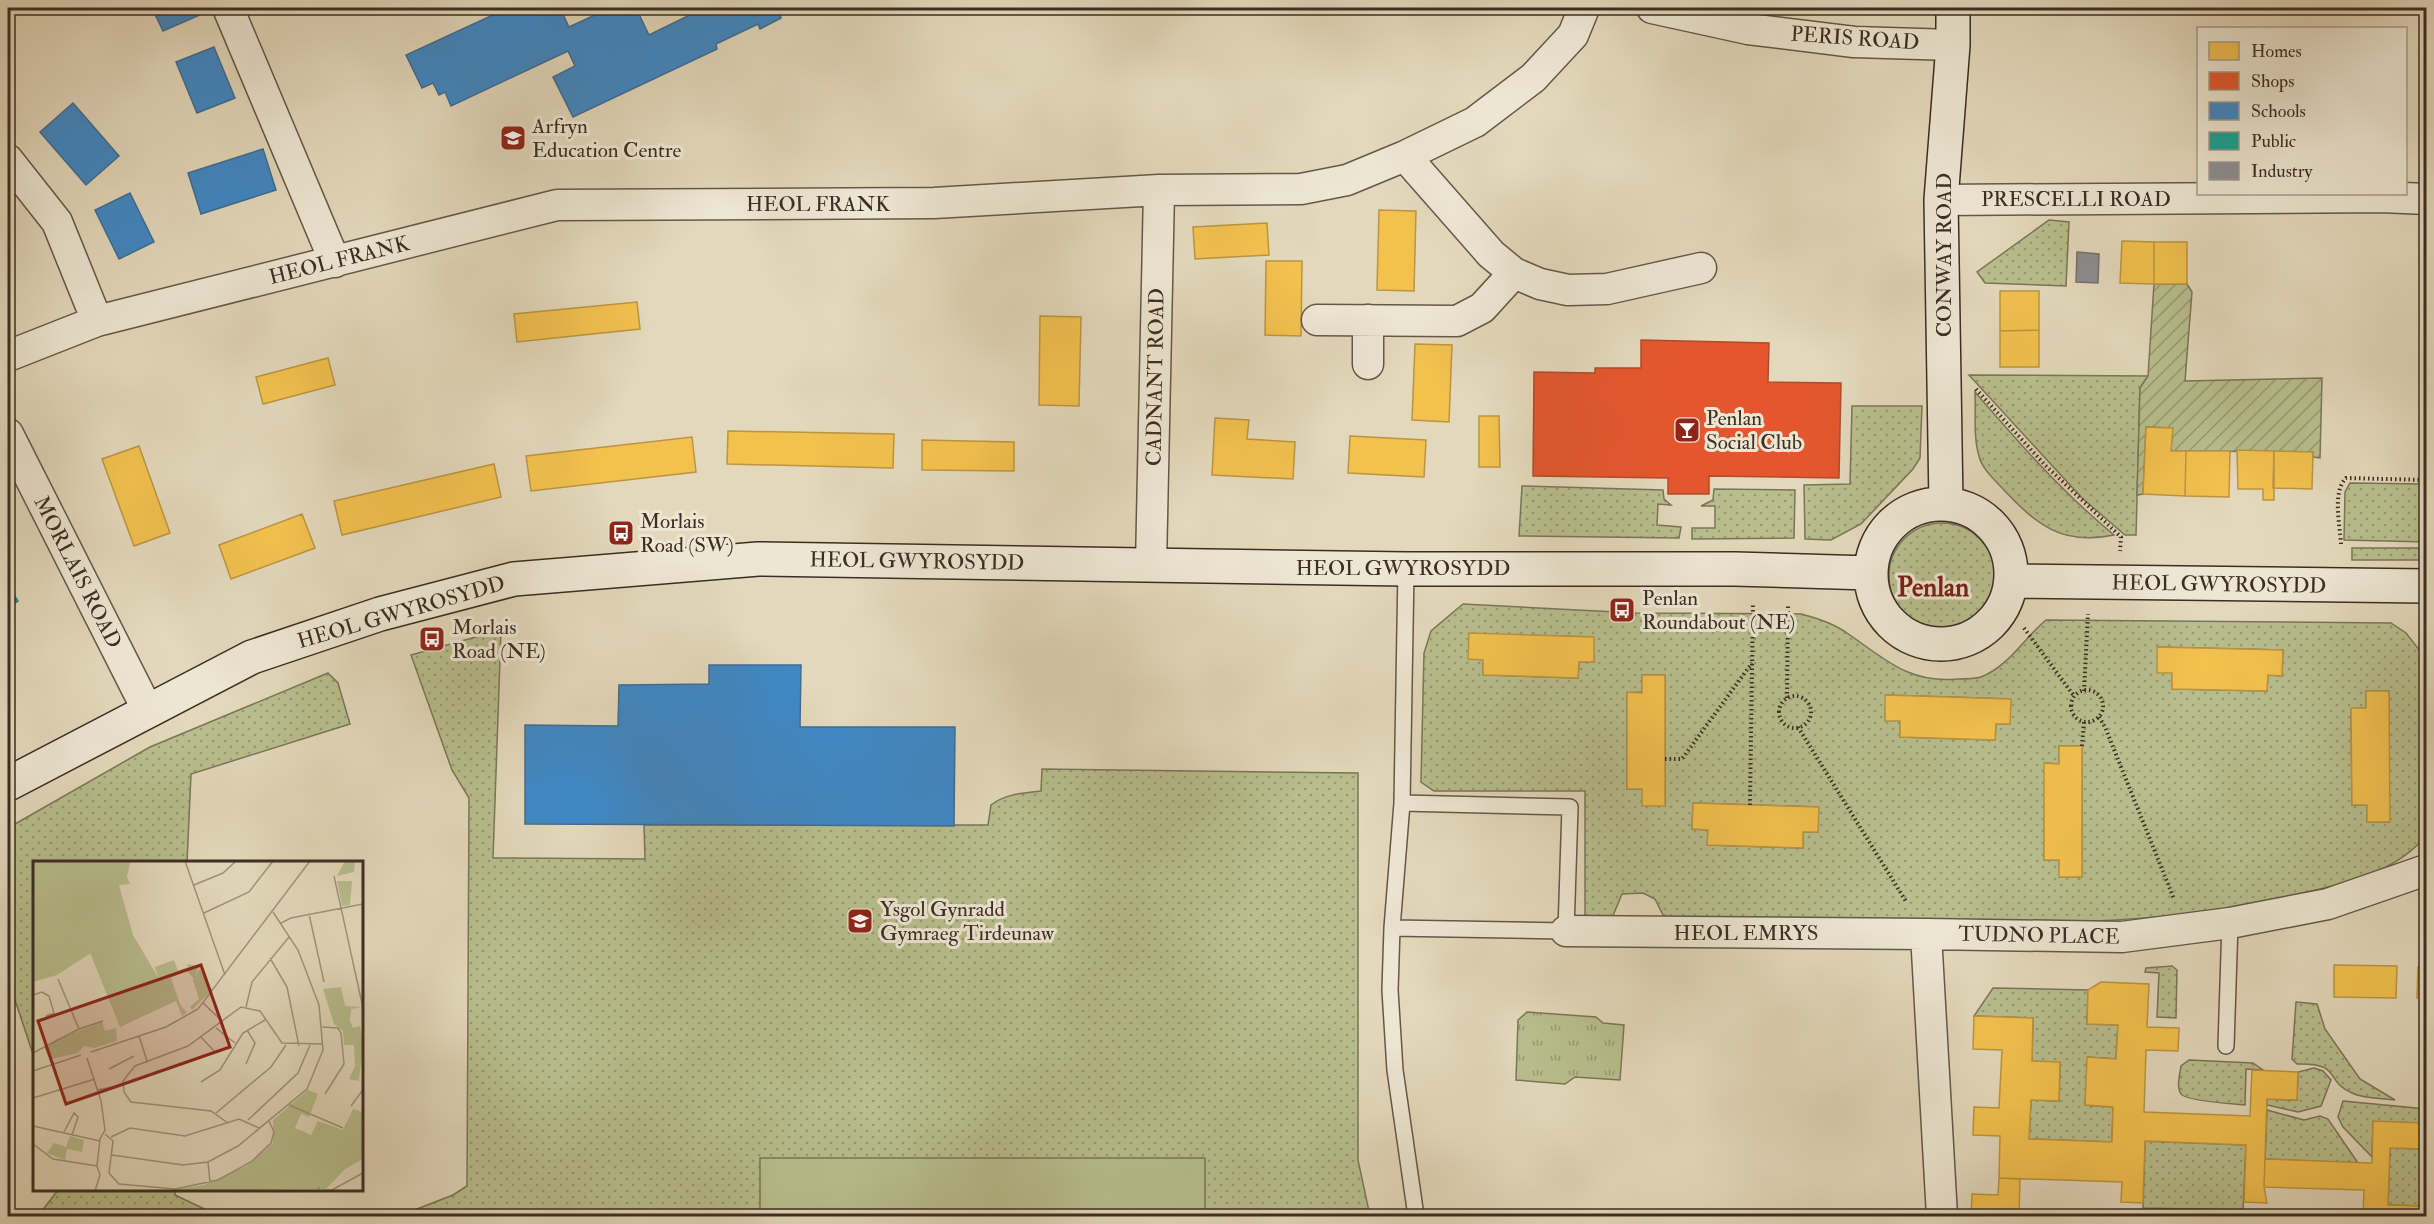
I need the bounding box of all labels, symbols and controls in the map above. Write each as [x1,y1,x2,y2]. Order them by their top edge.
street label: PERIS ROAD [1790,21,1920,56]
legend [2197,27,2407,195]
text: Homes [2251,40,2302,63]
text: Shops [2251,70,2294,93]
text: Schools [2251,100,2306,123]
place label: Arfryn Education Centre [531,113,682,164]
school or university icon: Arfryn Education Centre [498,123,528,153]
text: Public [2251,130,2296,153]
text: Industry [2251,160,2313,183]
street label: CONWAY ROAD [1931,173,1958,337]
street label: PRESCELLI ROAD [1981,186,2171,213]
street label: HEOL FRANK [746,191,890,218]
street label: HEOL FRANK [266,230,413,291]
street label: CADNANT ROAD [1140,288,1171,466]
place label: Penlan Social Club [1706,405,1802,456]
bar icon: Penlan Social Club [1672,415,1702,445]
street label: MORLAIS ROAD [28,492,128,653]
place label: Morlais Road (SW) [640,508,734,559]
bus stop icon: Morlais Road (SW) [606,518,636,548]
street label: HEOL GWYROSYDD [809,546,1025,577]
street label: HEOL GWYROSYDD [1296,555,1510,582]
street label: HEOL GWYROSYDD [2111,569,2327,600]
street label: HEOL GWYROSYDD [294,570,508,655]
district label: Penlan [1897,571,1969,604]
place label: Penlan Roundabout (NE) [1642,585,1795,636]
bus stop icon: Penlan Roundabout (NE) [1607,595,1637,625]
place label: Morlais Road (NE) [452,614,546,665]
bus stop icon: Morlais Road (NE) [417,624,447,654]
inset map [33,861,363,1191]
place label: Ysgol Gynradd Gymraeg Tirdeunaw [880,896,1055,947]
school or university icon: Ysgol Gynradd Gymraeg Tirdeunaw [845,906,875,936]
street label: HEOL EMRYS [1674,920,1818,947]
street label: TUDNO PLACE [1958,921,2120,950]

